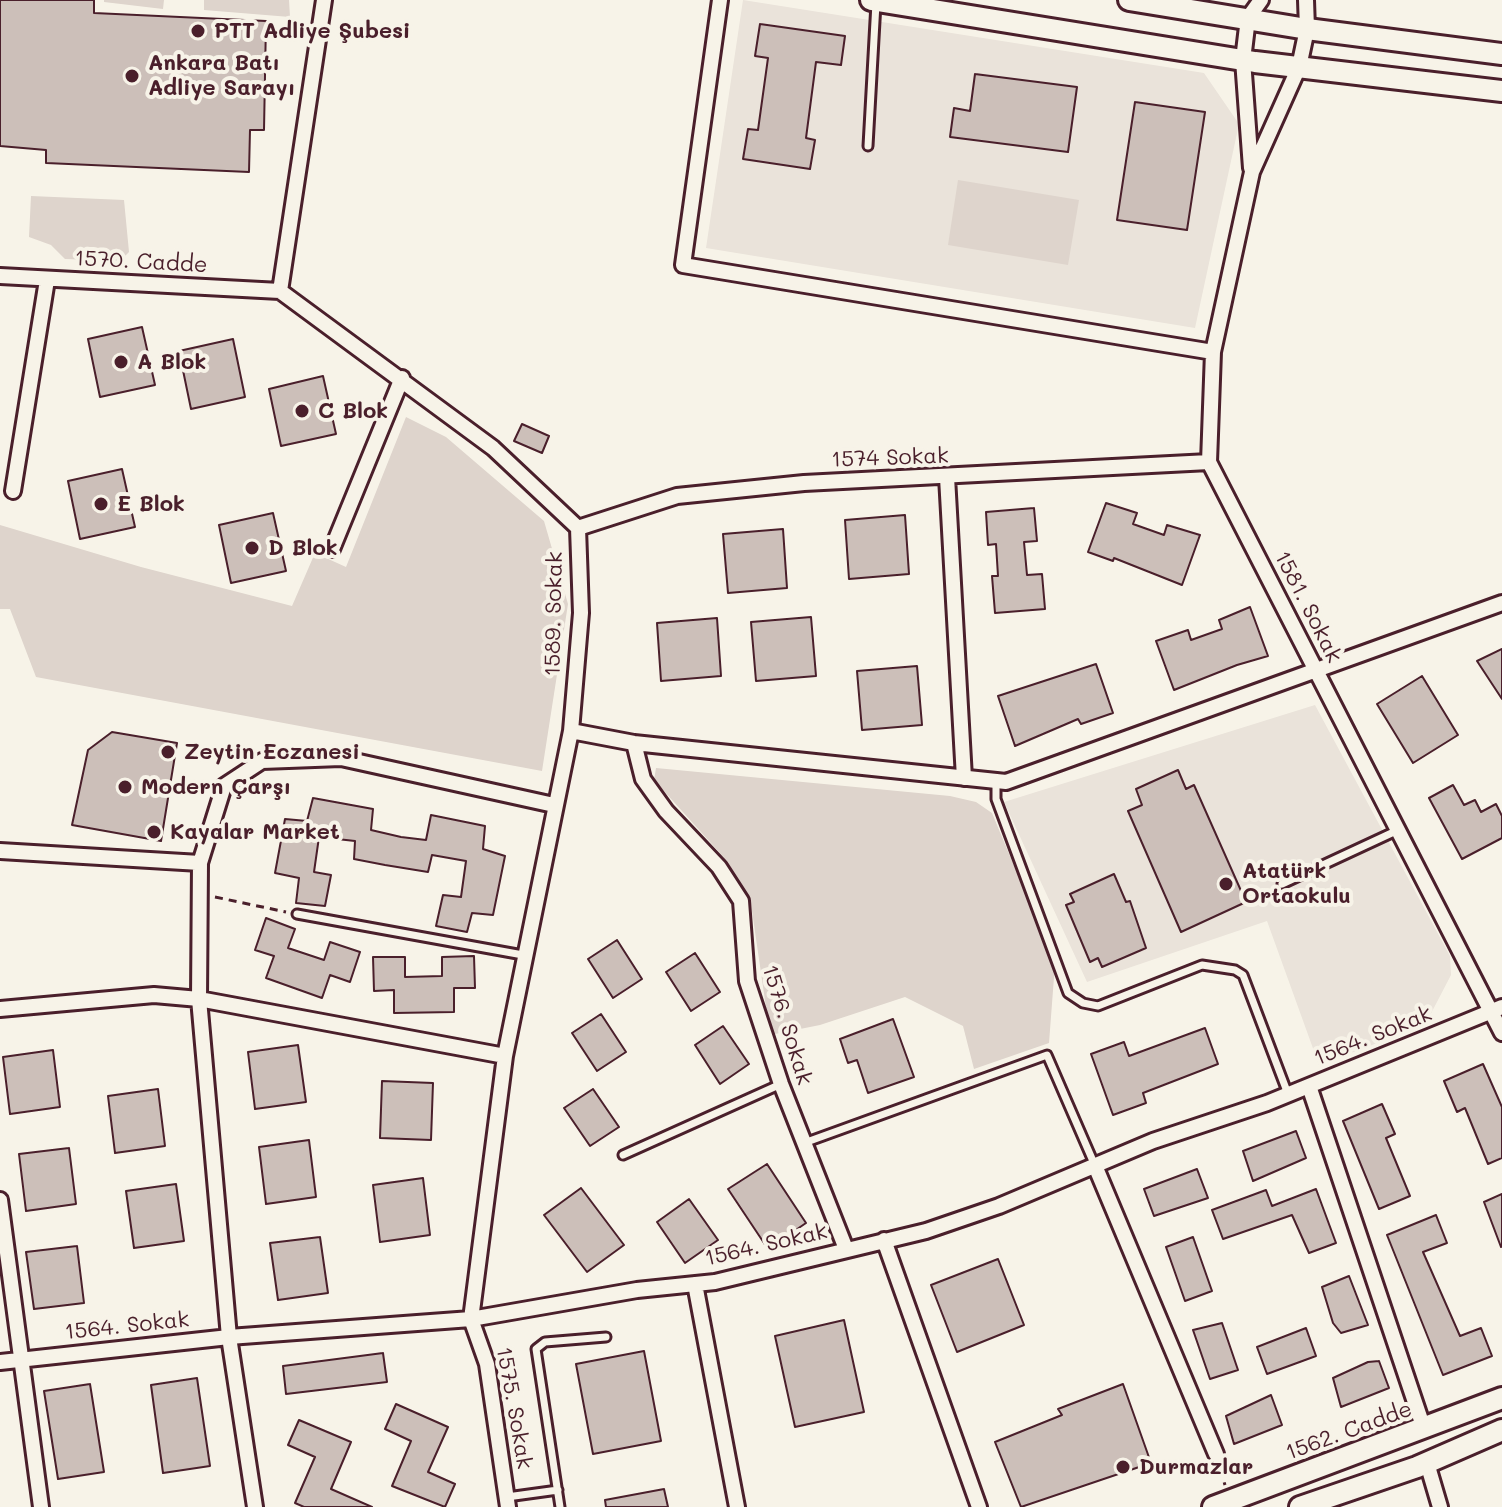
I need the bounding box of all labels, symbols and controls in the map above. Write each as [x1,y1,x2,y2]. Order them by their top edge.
place label: PTT Adliye Şubesi [214,18,411,44]
marker: PTT Adliye Şubesi [189,22,207,40]
place label: Ankara Batı Adliye Sarayı [148,50,295,102]
marker: Ankara Batı Adliye Sarayı [123,67,141,85]
street label: 1570. Cadde [74,245,208,279]
place label: A Blok [137,349,206,375]
marker: A Blok [112,353,130,371]
place label: C Blok [318,398,388,424]
marker: C Blok [293,402,311,420]
street label: 1574 Sokak [831,443,949,473]
place label: E Blok [117,491,185,517]
marker: E Blok [92,495,110,513]
place label: D Blok [268,535,338,561]
marker: D Blok [243,539,261,557]
street label: 1581. Sokak [1269,547,1347,667]
street label: 1589. Sokak [540,551,568,677]
place label: Zeytin Eczanesi [184,739,360,765]
marker: Zeytin Eczanesi [159,743,177,761]
place label: Modern Çarşı [141,774,291,800]
marker: Modern Çarşı [116,778,134,796]
place label: Kayalar Market [170,819,340,845]
marker: Kayalar Market [145,823,163,841]
place label: Atatürk Ortaokulu [1242,858,1351,910]
marker: Atatürk Ortaokulu [1217,875,1235,893]
street label: 1576. Sokak [756,962,818,1088]
street label: 1564. Sokak [1310,1000,1436,1072]
street label: 1564. Sokak [702,1218,830,1272]
street label: 1564. Sokak [64,1306,190,1346]
street label: 1575. Sokak [490,1345,538,1471]
street label: 1562. Cadde [1282,1396,1416,1466]
place label: Durmazlar [1139,1454,1253,1480]
marker: Durmazlar [1114,1458,1132,1476]

